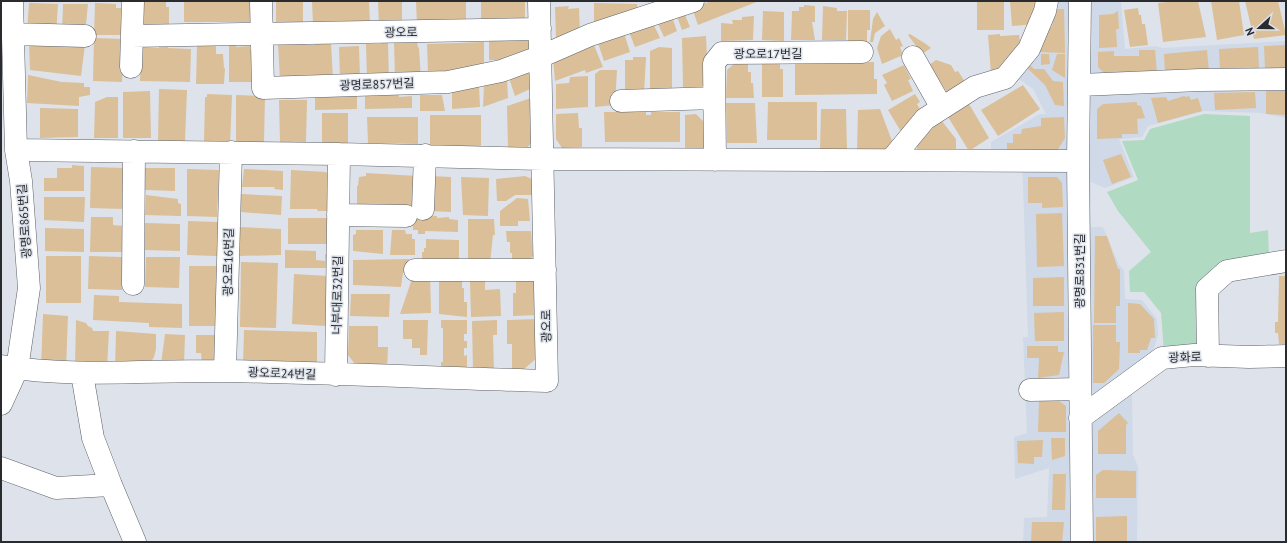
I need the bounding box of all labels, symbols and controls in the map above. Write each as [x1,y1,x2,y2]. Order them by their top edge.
north arrow [1239,8,1279,48]
street label: 광오로 [384,24,418,40]
text: N [1242,26,1257,37]
street label: 광오로17번길 [734,46,802,61]
street label: 광명로857번길 [339,75,415,93]
street label: 광명로865번길 [14,183,34,259]
street label: 광오로16번길 [220,228,236,296]
street label: 광명로831번길 [1072,234,1087,308]
street label: 너부대로32번길 [329,255,345,335]
street label: 광오로 [538,309,554,343]
street label: 광화로 [1168,349,1202,365]
street label: 광오로24번길 [248,364,316,382]

